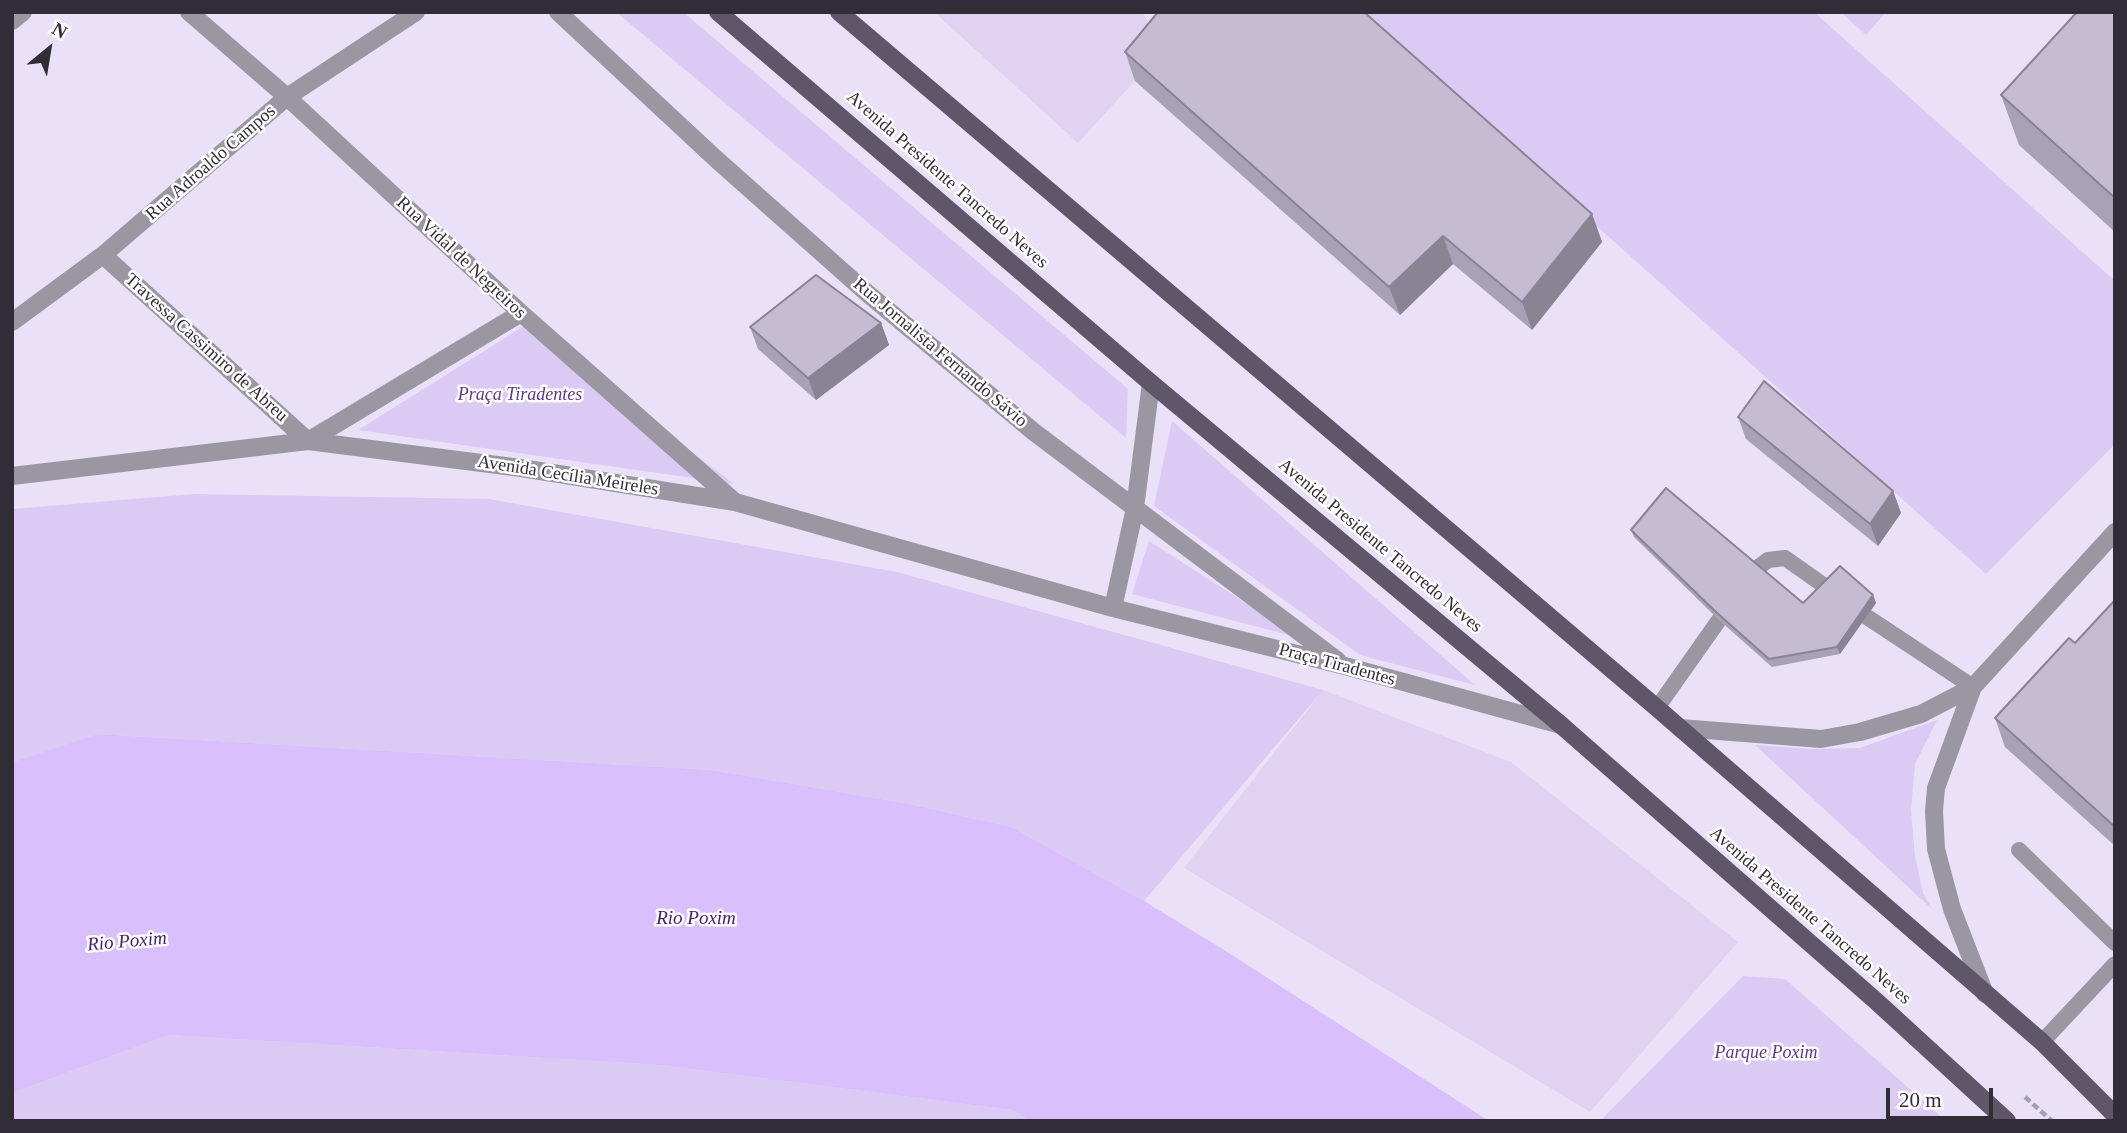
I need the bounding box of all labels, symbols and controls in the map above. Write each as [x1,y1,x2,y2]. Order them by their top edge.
north arrow [14,14,84,84]
text: N [49,18,71,43]
street label: Avenida Presidente Tancredo Neves [842,87,1052,273]
street label: Rua Adroaldo Campos [142,101,280,225]
street label: Rua Vidal de Negreiros [392,192,530,324]
street label: Travessa Cassimiro de Abreu [120,269,292,427]
street label: Rua Jornalista Fernando Sávio [849,274,1031,432]
park label: Praça Tiradentes [458,384,582,406]
street label: Avenida Cecília Meireles [476,451,660,501]
street label: Avenida Presidente Tancredo Neves [1274,454,1486,638]
street label: Praça Tiradentes [1276,639,1398,691]
street label: Avenida Presidente Tancredo Neves [1705,823,1915,1009]
water label: Rio Poxim [656,908,736,930]
water label: Rio Poxim [86,927,168,957]
park label: Parque Poxim [1715,1042,1817,1064]
scale bar [1889,1074,1996,1118]
text: 20 m [1899,1088,1942,1112]

